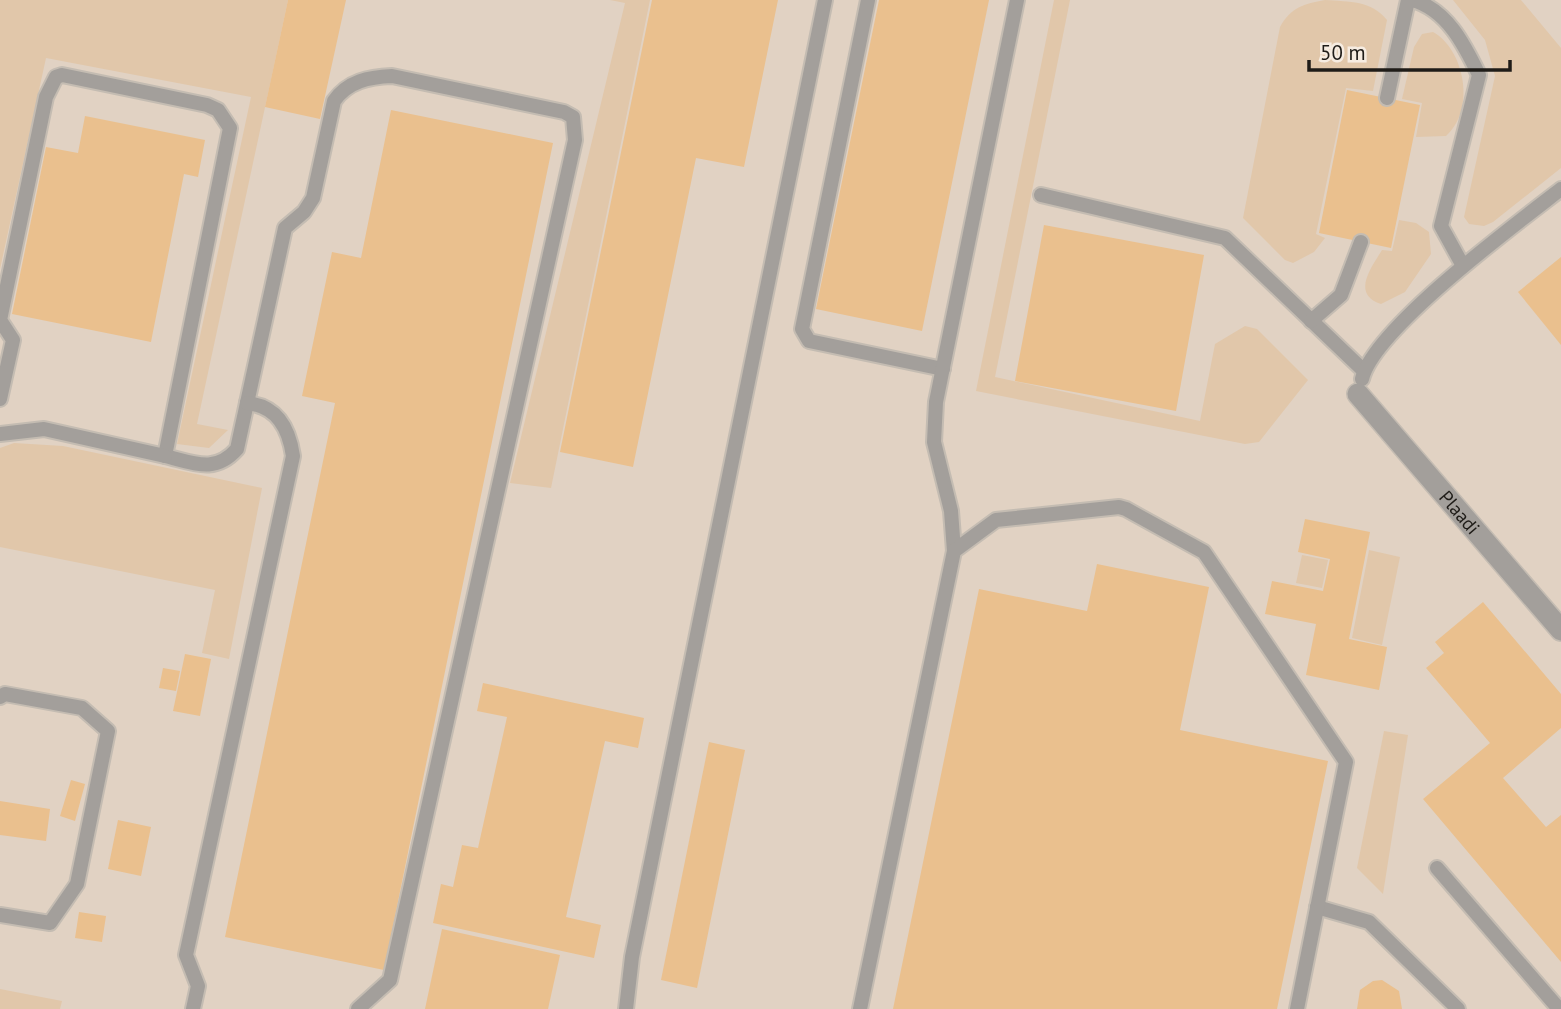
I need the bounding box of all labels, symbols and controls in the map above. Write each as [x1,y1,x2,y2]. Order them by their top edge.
scale bar [1309,28,1510,72]
text: 50 m [1320,39,1366,66]
street label: Plaadi [1434,485,1485,539]

